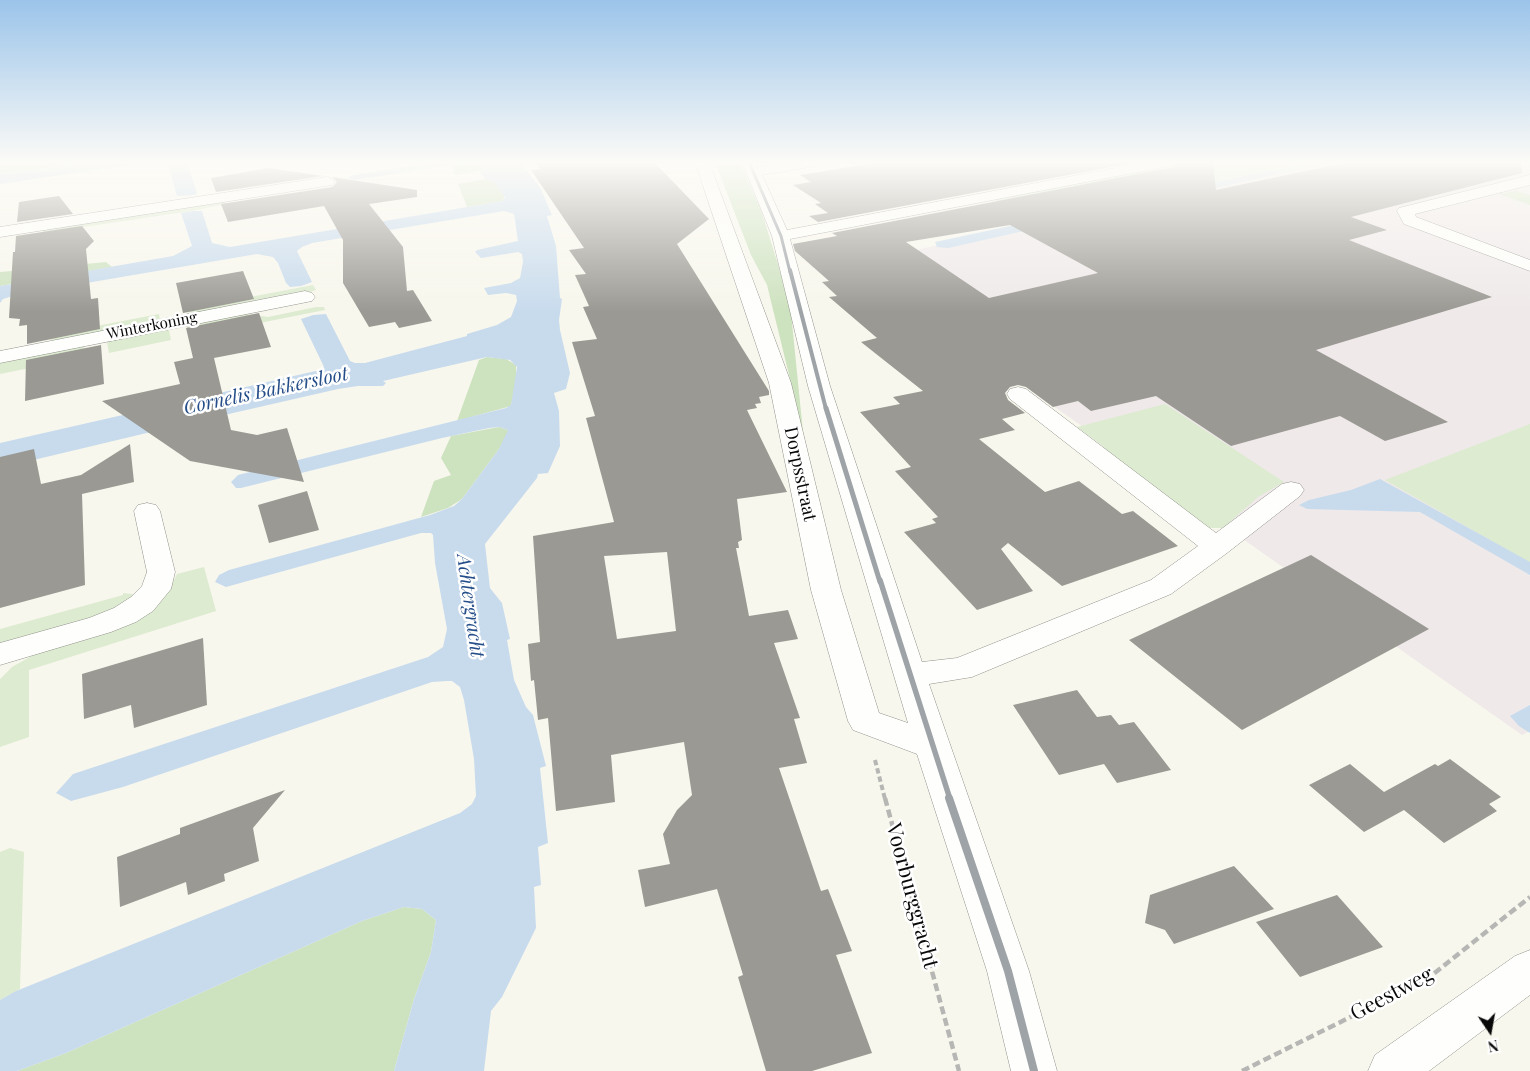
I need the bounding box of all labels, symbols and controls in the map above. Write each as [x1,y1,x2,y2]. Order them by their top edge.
street label: Winterkoning [105,308,199,344]
water label: Cornelis Bakkersloot [182,362,350,420]
street label: Dorpsstraat [779,425,821,523]
water label: Achtergracht [451,553,489,659]
street label: Voorburggracht [881,821,943,971]
street label: Geestweg [1346,962,1438,1026]
north arrow [1465,1006,1515,1056]
text: N [1486,1036,1500,1057]

